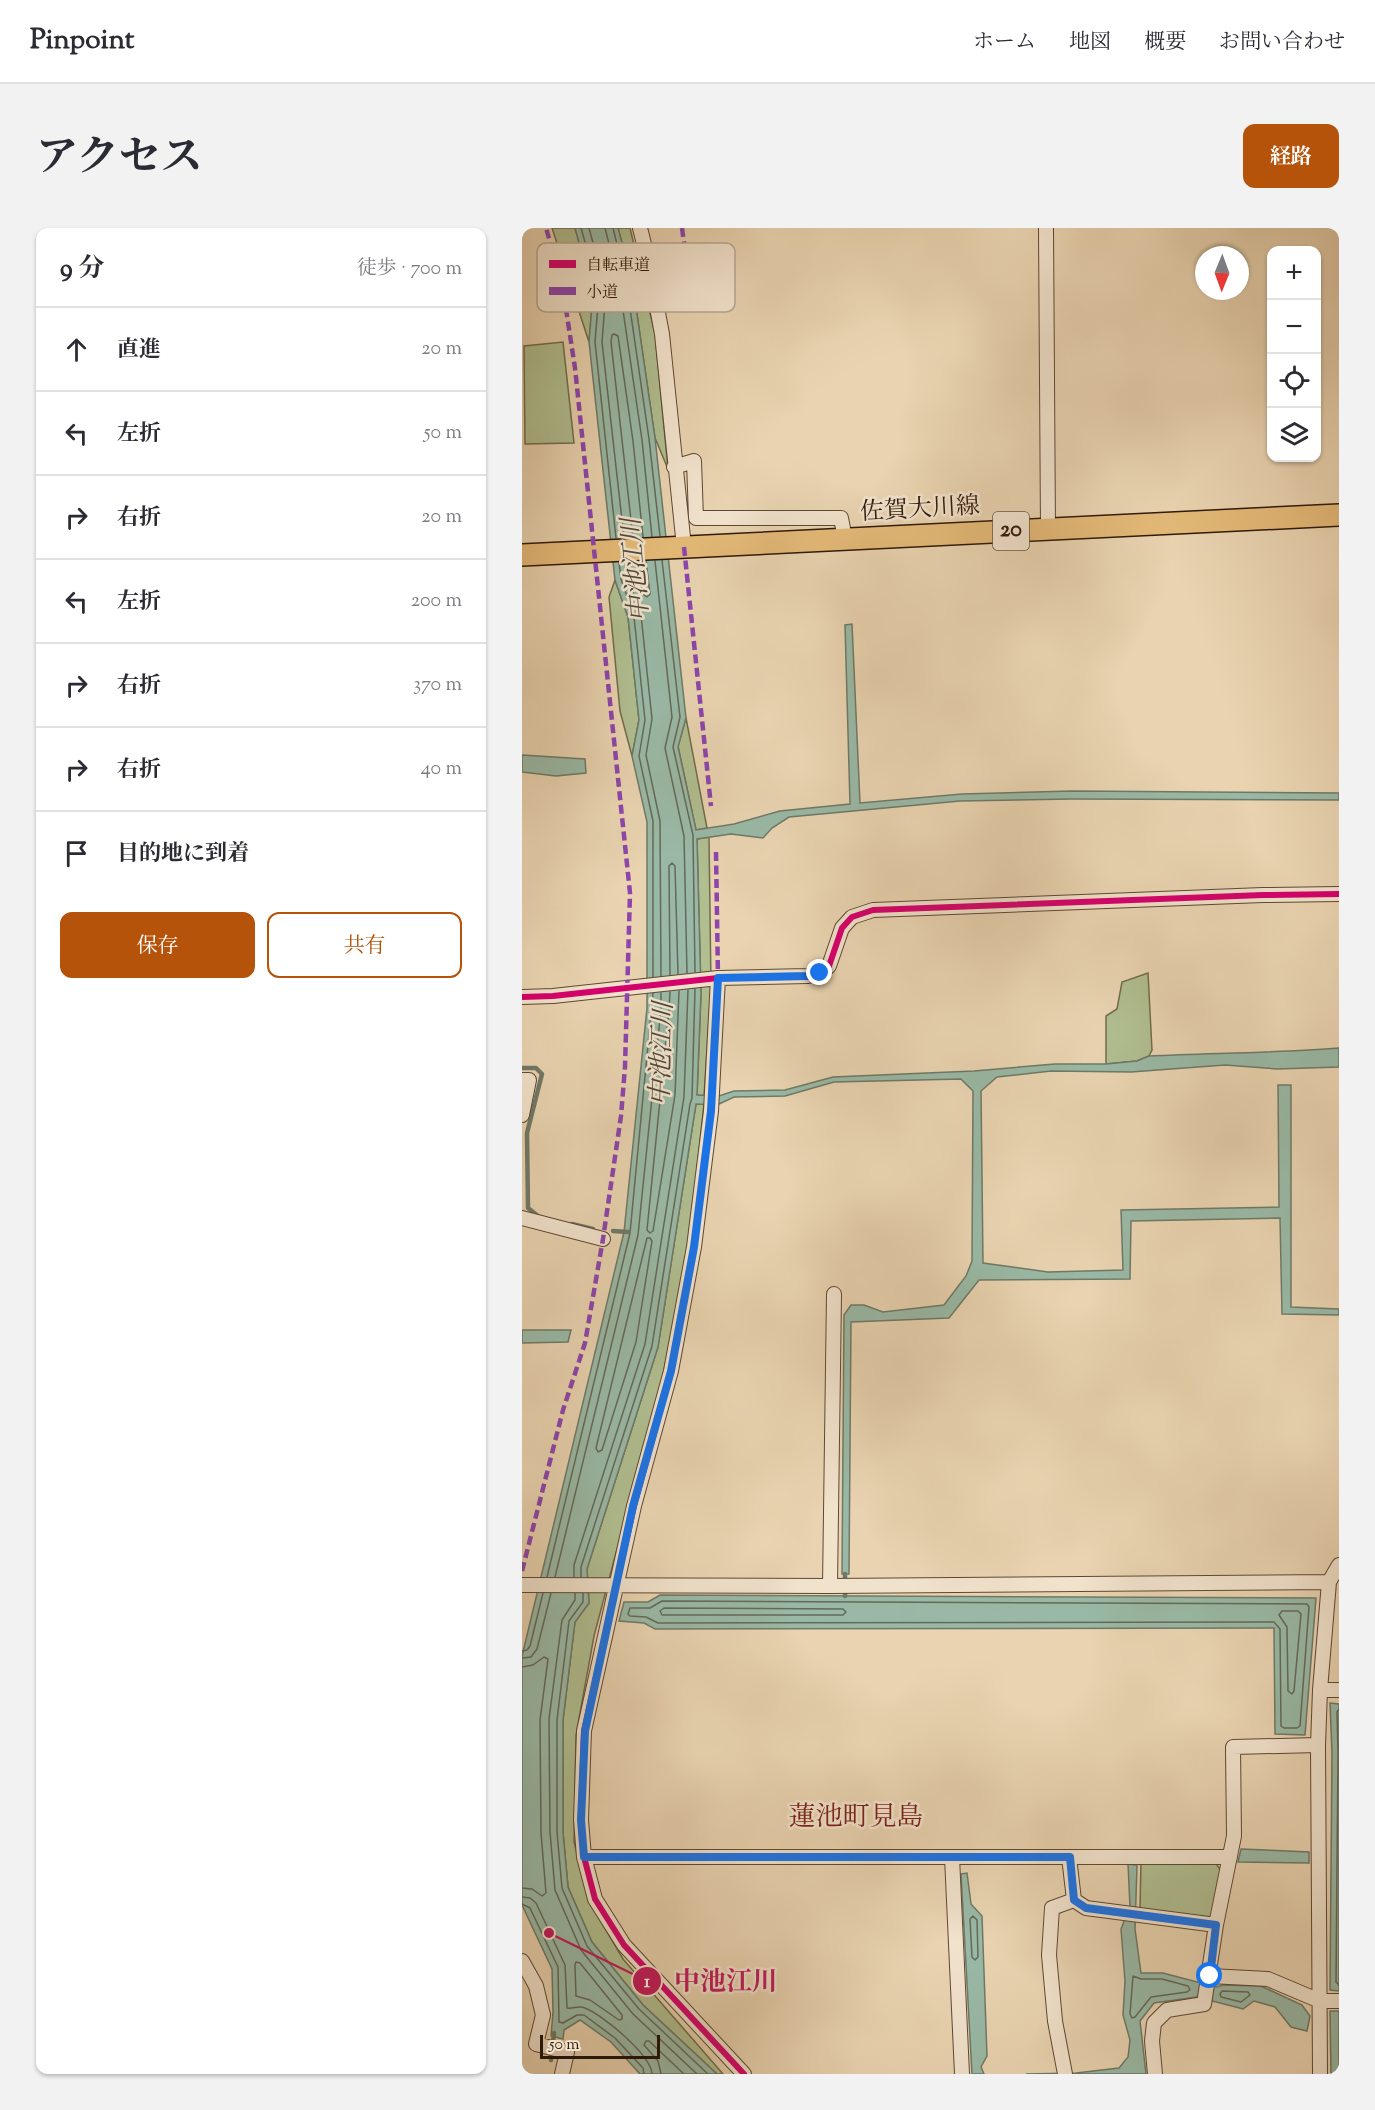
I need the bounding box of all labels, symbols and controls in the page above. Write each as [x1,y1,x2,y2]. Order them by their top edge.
text: Pinpoint [30,21,134,61]
text: ホーム [973,28,1036,58]
text: 地図 [1069,28,1111,58]
text: 概要 [1144,28,1186,58]
text: お問い合わせ [1219,28,1345,58]
button: 経路 [1243,124,1339,188]
text: アクセス [36,130,203,190]
legend [537,243,735,312]
north arrow [1195,246,1249,300]
map controls [1267,246,1321,462]
button: + [1267,246,1321,300]
text: 9 分 [60,251,104,288]
text: 徒歩 · 700 m [357,255,462,284]
text: 自転車道 [586,255,650,278]
text: 小道 [586,282,618,305]
button: − [1267,300,1321,354]
icon: ahead [60,333,93,366]
text: 直進 [117,335,161,367]
text: 20 m [421,335,462,364]
button: locate [1267,354,1321,408]
button: layers [1267,408,1321,462]
icon: left [60,417,93,450]
text: 左折 [117,419,161,451]
text: 50 m [424,419,462,448]
street label: 佐賀大川線 [859,490,981,530]
icon: right [60,501,93,534]
text: 右折 [117,503,161,535]
text: 20 m [421,503,462,532]
road number: 20 [993,512,1029,550]
water label: 中池江川 [614,514,660,623]
icon: left [60,585,93,618]
text: 左折 [117,587,161,619]
text: 200 m [411,587,462,616]
icon: right [60,669,93,702]
text: 右折 [117,671,161,703]
text: 370 m [413,671,462,700]
icon: right [60,753,93,786]
text: 右折 [117,755,161,787]
text: 40 m [421,755,462,784]
icon: arrive [60,837,93,870]
text: 目的地に到着 [117,839,249,871]
button: 保存 [60,912,255,978]
button: 共有 [267,912,462,978]
route end [806,959,832,985]
water label: 中池江川 [643,998,683,1107]
district label: 蓮池町見島 [789,1799,924,1838]
callout: 中池江川 [632,1959,790,2003]
route start [1196,1962,1222,1988]
text: 中池江川 [674,1965,778,2002]
text: 1 [644,1970,651,1996]
scale bar [540,2032,660,2060]
text: 50 m [549,2034,580,2057]

